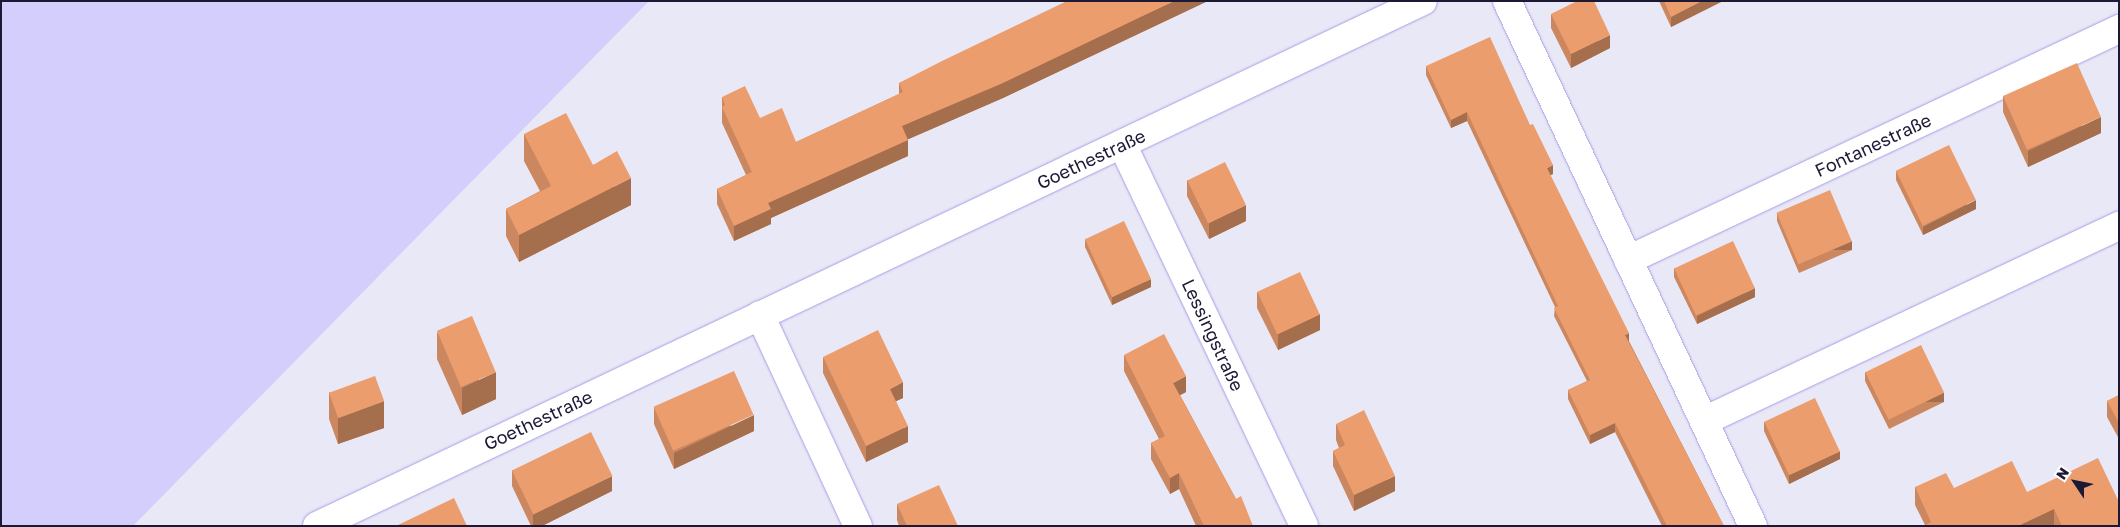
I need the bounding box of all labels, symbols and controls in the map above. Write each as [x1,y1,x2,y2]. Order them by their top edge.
street label: Fontanestraße [1811,109,1935,181]
street label: Goethestraße [1033,124,1149,194]
street label: Lessingstraße [1178,276,1248,394]
street label: Goethestraße [480,385,596,455]
north arrow [2050,457,2100,507]
text: N [2052,464,2072,483]

